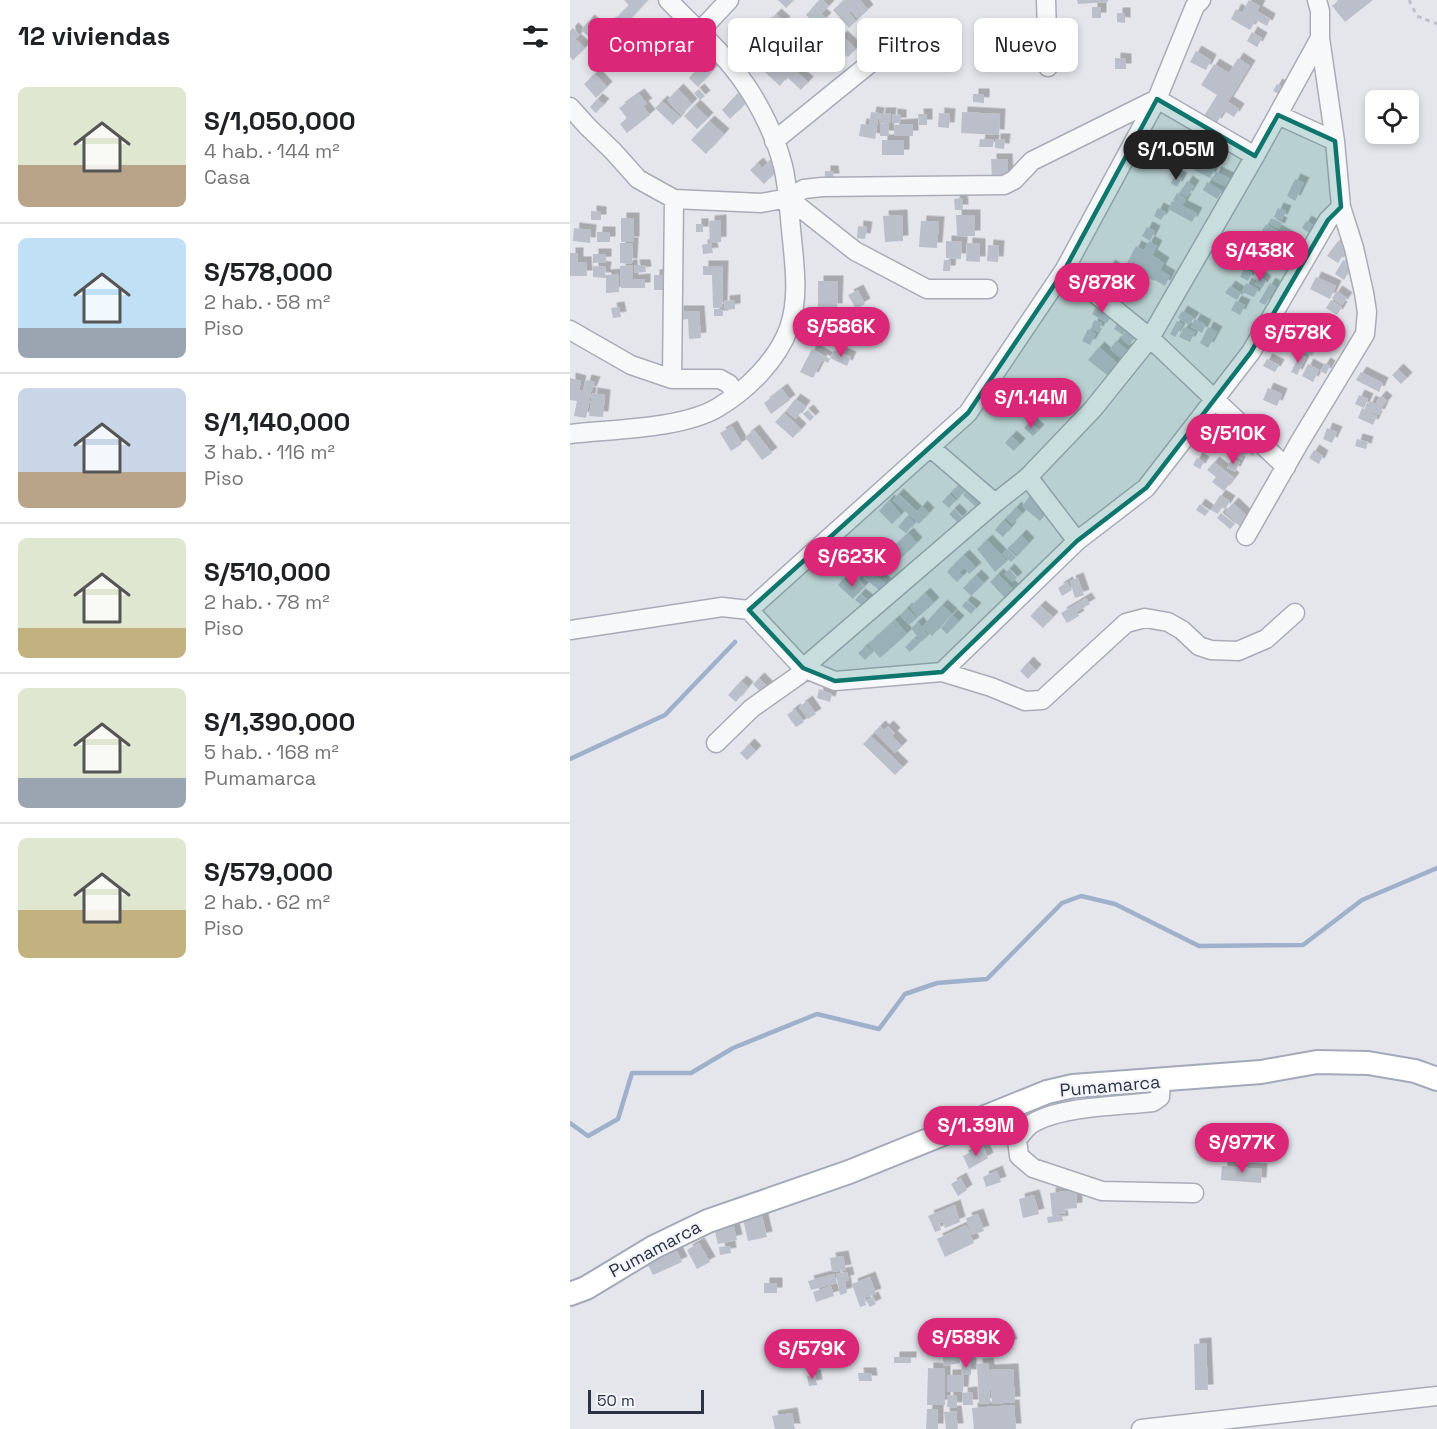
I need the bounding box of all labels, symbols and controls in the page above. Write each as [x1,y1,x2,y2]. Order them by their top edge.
chip: Comprar [588,18,716,72]
chip: Alquilar [728,18,845,72]
chip: Filtros [857,18,962,72]
chip: Nuevo [974,18,1078,72]
text: 12 viviendas [18,19,170,53]
icon: filters [519,20,552,53]
map controls [1365,90,1419,144]
button: locate [1365,90,1419,144]
text: S/1,050,000 [204,104,356,138]
icon: home [66,111,138,183]
pin: S/1.05M [1121,130,1231,181]
text: S/1.05M [1137,136,1215,162]
text: 4 hab. · 144 m² [204,138,340,164]
text: Casa [204,164,250,190]
pin: S/438K [1211,231,1309,282]
text: S/438K [1225,237,1295,263]
text: S/578,000 [204,255,333,289]
icon: home [66,262,138,334]
pin: S/878K [1053,263,1151,314]
text: S/878K [1068,269,1136,295]
text: 2 hab. · 58 m² [204,289,330,315]
pin: S/586K [792,307,890,358]
text: S/586K [807,313,875,339]
pin: S/578K [1249,313,1347,364]
text: Piso [204,315,244,341]
text: S/578K [1264,319,1332,345]
pin: S/1.14M [976,378,1086,429]
text: S/1.14M [994,384,1068,410]
text: S/1,140,000 [204,405,350,439]
icon: home [66,412,138,484]
pin: S/510K [1184,414,1282,465]
text: S/510K [1200,420,1266,446]
text: 3 hab. · 116 m² [204,439,335,465]
text: Piso [204,465,244,491]
pin: S/623K [803,537,901,588]
text: S/623K [818,543,886,569]
text: S/510,000 [204,555,331,589]
icon: home [66,562,138,634]
text: 2 hab. · 78 m² [204,589,329,615]
text: Piso [204,615,244,641]
text: S/1,390,000 [204,705,355,739]
icon: home [66,712,138,784]
text: 5 hab. · 168 m² [204,739,339,765]
text: Pumamarca [204,765,316,791]
text: S/579,000 [204,855,333,889]
icon: home [66,862,138,934]
text: 2 hab. · 62 m² [204,889,330,915]
text: Piso [204,915,244,941]
street label: Pumamarca [1059,1070,1161,1101]
pin: S/1.39M [921,1106,1031,1157]
text: S/1.39M [938,1112,1014,1138]
pin: S/977K [1193,1123,1291,1174]
text: S/977K [1209,1129,1275,1155]
street label: Pumamarca [605,1215,705,1282]
pin: S/589K [917,1318,1015,1369]
text: S/589K [932,1324,1000,1350]
pin: S/579K [763,1329,861,1380]
text: S/579K [778,1335,846,1361]
scale bar [588,1387,704,1414]
text: 50 m [597,1390,635,1411]

